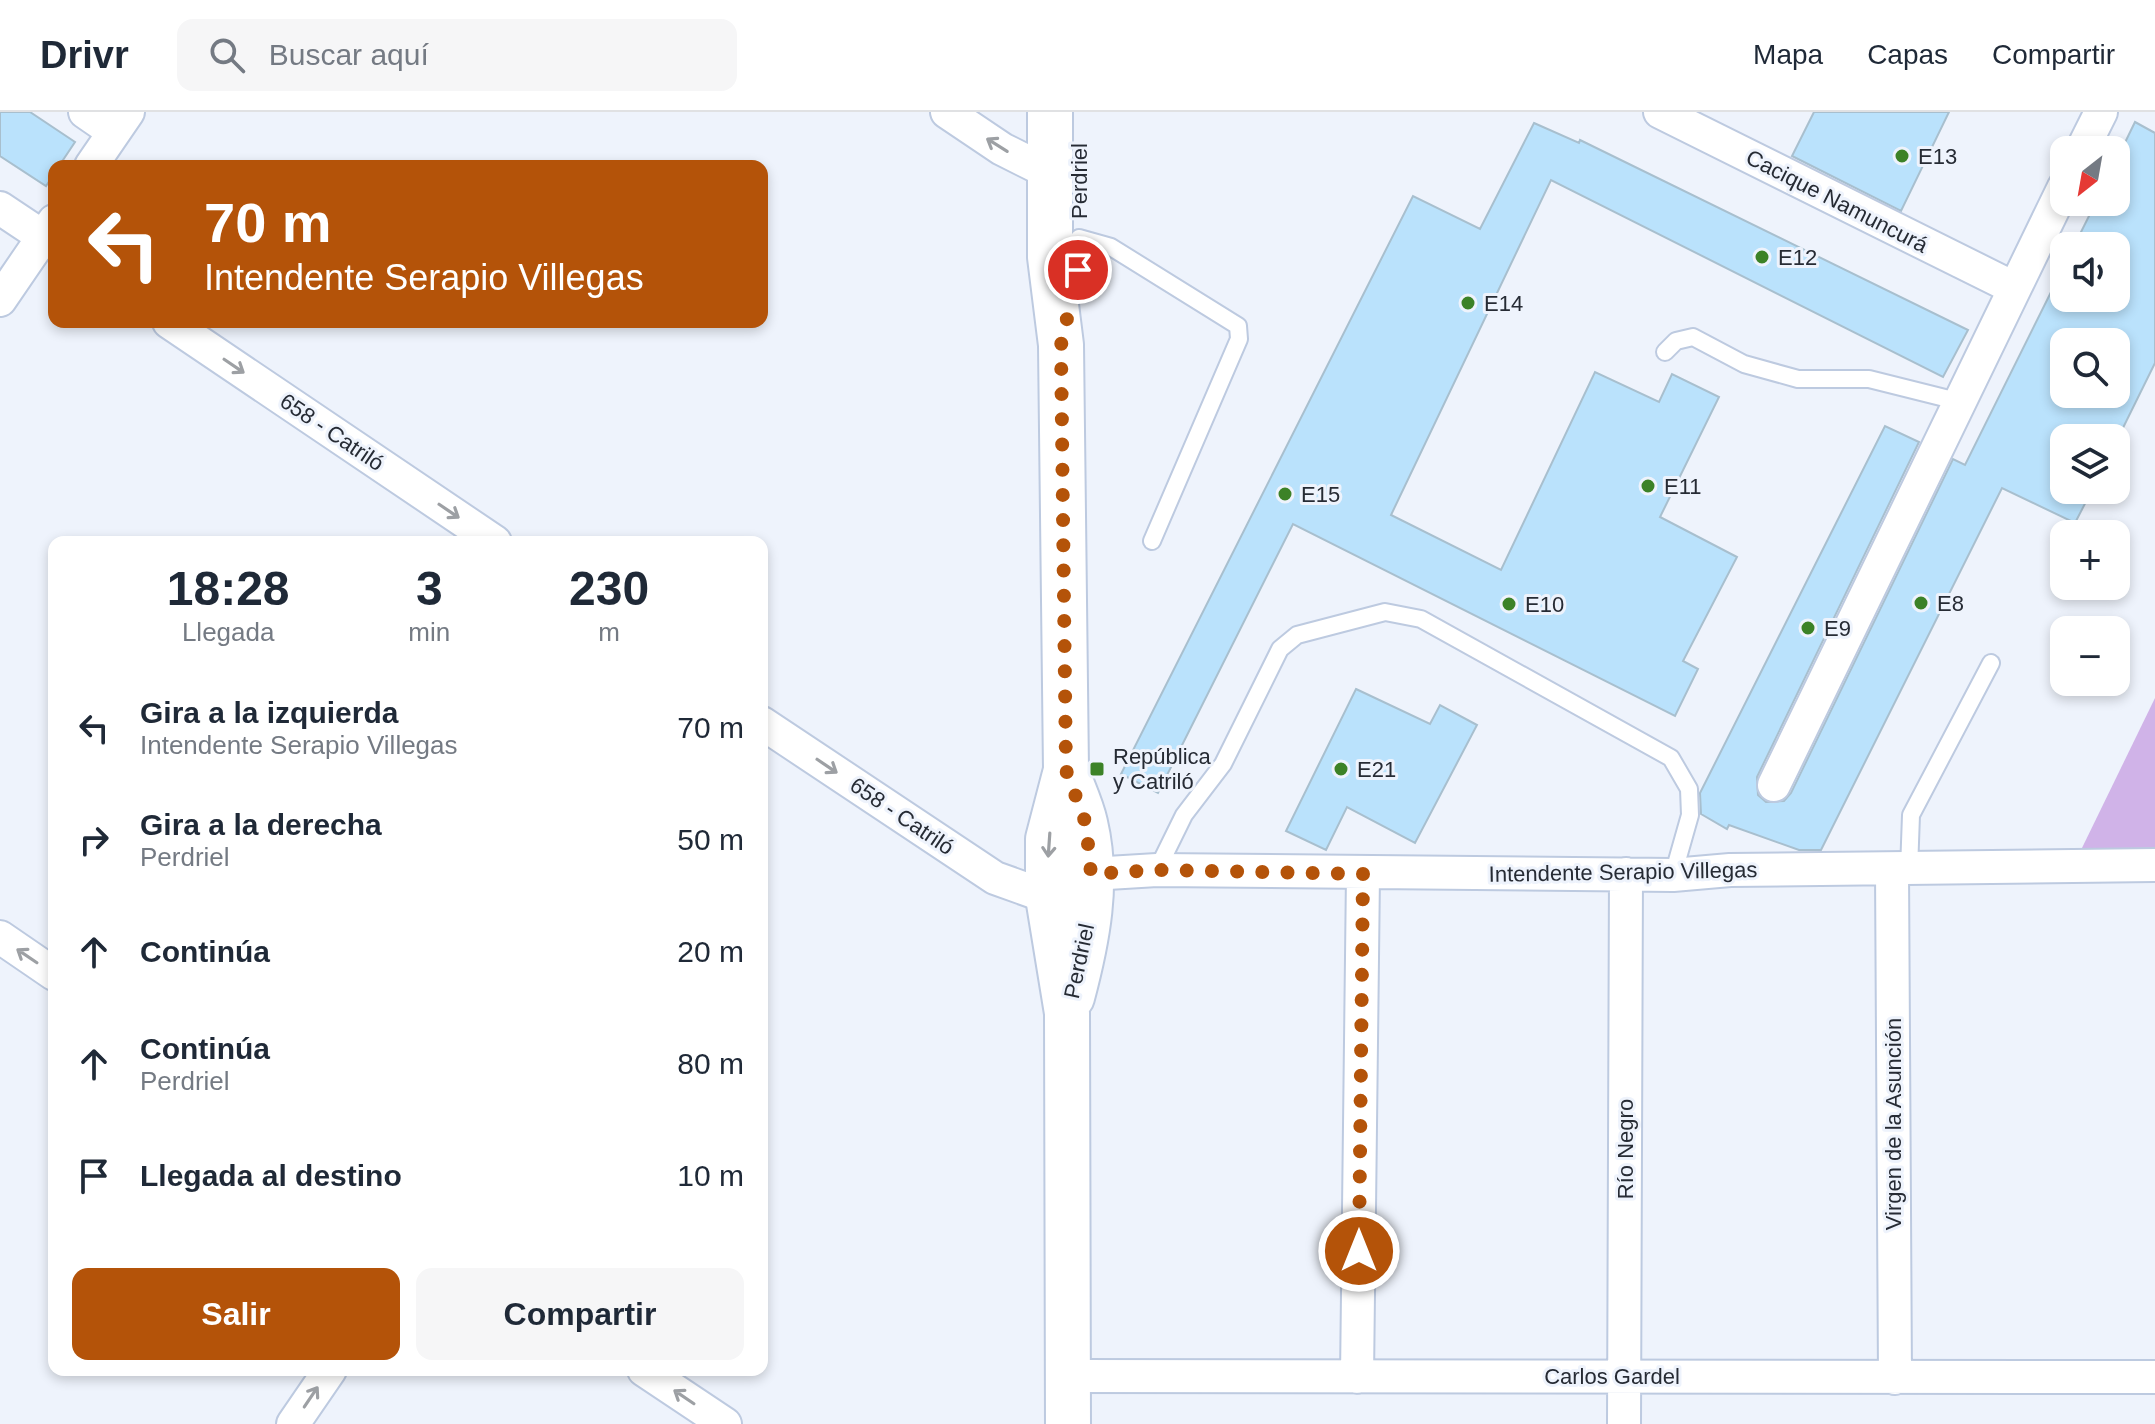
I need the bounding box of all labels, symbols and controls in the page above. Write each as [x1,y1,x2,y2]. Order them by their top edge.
search box [177,19,737,91]
icon: search [205,33,249,77]
text: Drivr [40,34,129,76]
text: Buscar aquí [269,38,429,71]
text: Mapa [1753,39,1823,70]
text: Capas [1867,39,1948,70]
text: Compartir [1992,39,2115,70]
north arrow [2050,136,2130,216]
map controls [2050,136,2130,696]
one-way arrow [986,137,1009,153]
street label: Perdriel [1067,143,1092,219]
street label: Cacique Namuncurá [1742,144,1933,258]
place label: E13 [1918,144,1957,169]
marker: E13 [1893,147,1911,165]
text: 70 m [204,191,332,254]
icon: left [72,192,176,296]
button: sound [2050,232,2130,312]
pin [1044,236,1112,304]
place label: E12 [1778,245,1817,270]
icon: arrive [1056,248,1100,292]
marker: E12 [1753,248,1771,266]
text: Intendente Serapio Villegas [204,257,644,298]
place label: E14 [1484,291,1523,316]
marker: E14 [1459,294,1477,312]
button: search [2050,328,2130,408]
one-way arrow [222,358,244,374]
street label: 658 - Catriló [275,388,389,476]
button: layers [2050,424,2130,504]
place label: E11 [1664,474,1702,499]
marker: E11 [1639,477,1657,495]
place label: E15 [1301,482,1340,507]
marker: E15 [1276,485,1294,503]
one-way arrow [438,503,460,519]
button: + [2050,520,2130,600]
text: 18:28 [167,562,290,615]
text: 3 [416,562,443,615]
text: 230 [569,562,649,615]
place label: E8 [1937,591,1964,616]
place label: E10 [1525,592,1564,617]
marker: E8 [1912,594,1930,612]
marker: E10 [1500,595,1518,613]
place label: E9 [1824,616,1851,641]
button: − [2050,616,2130,696]
text: Llegada [182,617,274,647]
text: min [408,617,450,647]
text: m [598,617,620,647]
marker: E9 [1799,619,1817,637]
text: Gira a la izquierda [140,696,398,729]
icon: left [72,706,116,750]
text: 70 m [677,711,744,744]
text: Intendente Serapio Villegas [140,730,458,760]
place label: República y Catriló [1113,744,1212,794]
place label: E21 [1357,757,1396,782]
one-way arrow [815,758,838,774]
marker: República y Catriló [1088,760,1106,778]
marker: E21 [1332,760,1350,778]
street label: 658 - Catriló [845,772,959,860]
text: Gira a la derecha [140,808,382,841]
icon: right [72,818,116,862]
text: 50 m [677,823,744,856]
one-way arrow [1041,832,1056,858]
text: Perdriel [140,842,230,872]
street label: Intendente Serapio Villegas [1488,857,1758,887]
street label: Perdriel [1059,921,1099,1001]
icon: ahead [72,930,116,974]
text: Continúa [140,935,270,968]
text: 20 m [677,935,744,968]
one-way arrow [16,947,39,963]
street label: Virgen de la Asunción [1881,1018,1906,1230]
text: Continúa [140,1032,270,1065]
icon: ahead [72,1042,116,1086]
text: 80 m [677,1047,744,1080]
text: Perdriel [140,1066,230,1096]
street label: Río Negro [1613,1099,1638,1199]
icon: arrive [72,1154,116,1198]
text: Llegada al destino [140,1159,402,1192]
text: 10 m [677,1159,744,1192]
position arrow [1317,1209,1401,1293]
button: Salir [72,1268,400,1360]
button: Compartir [416,1268,744,1360]
street label: Carlos Gardel [1544,1364,1680,1389]
one-way arrow [304,1386,320,1409]
one-way arrow [674,1389,696,1405]

